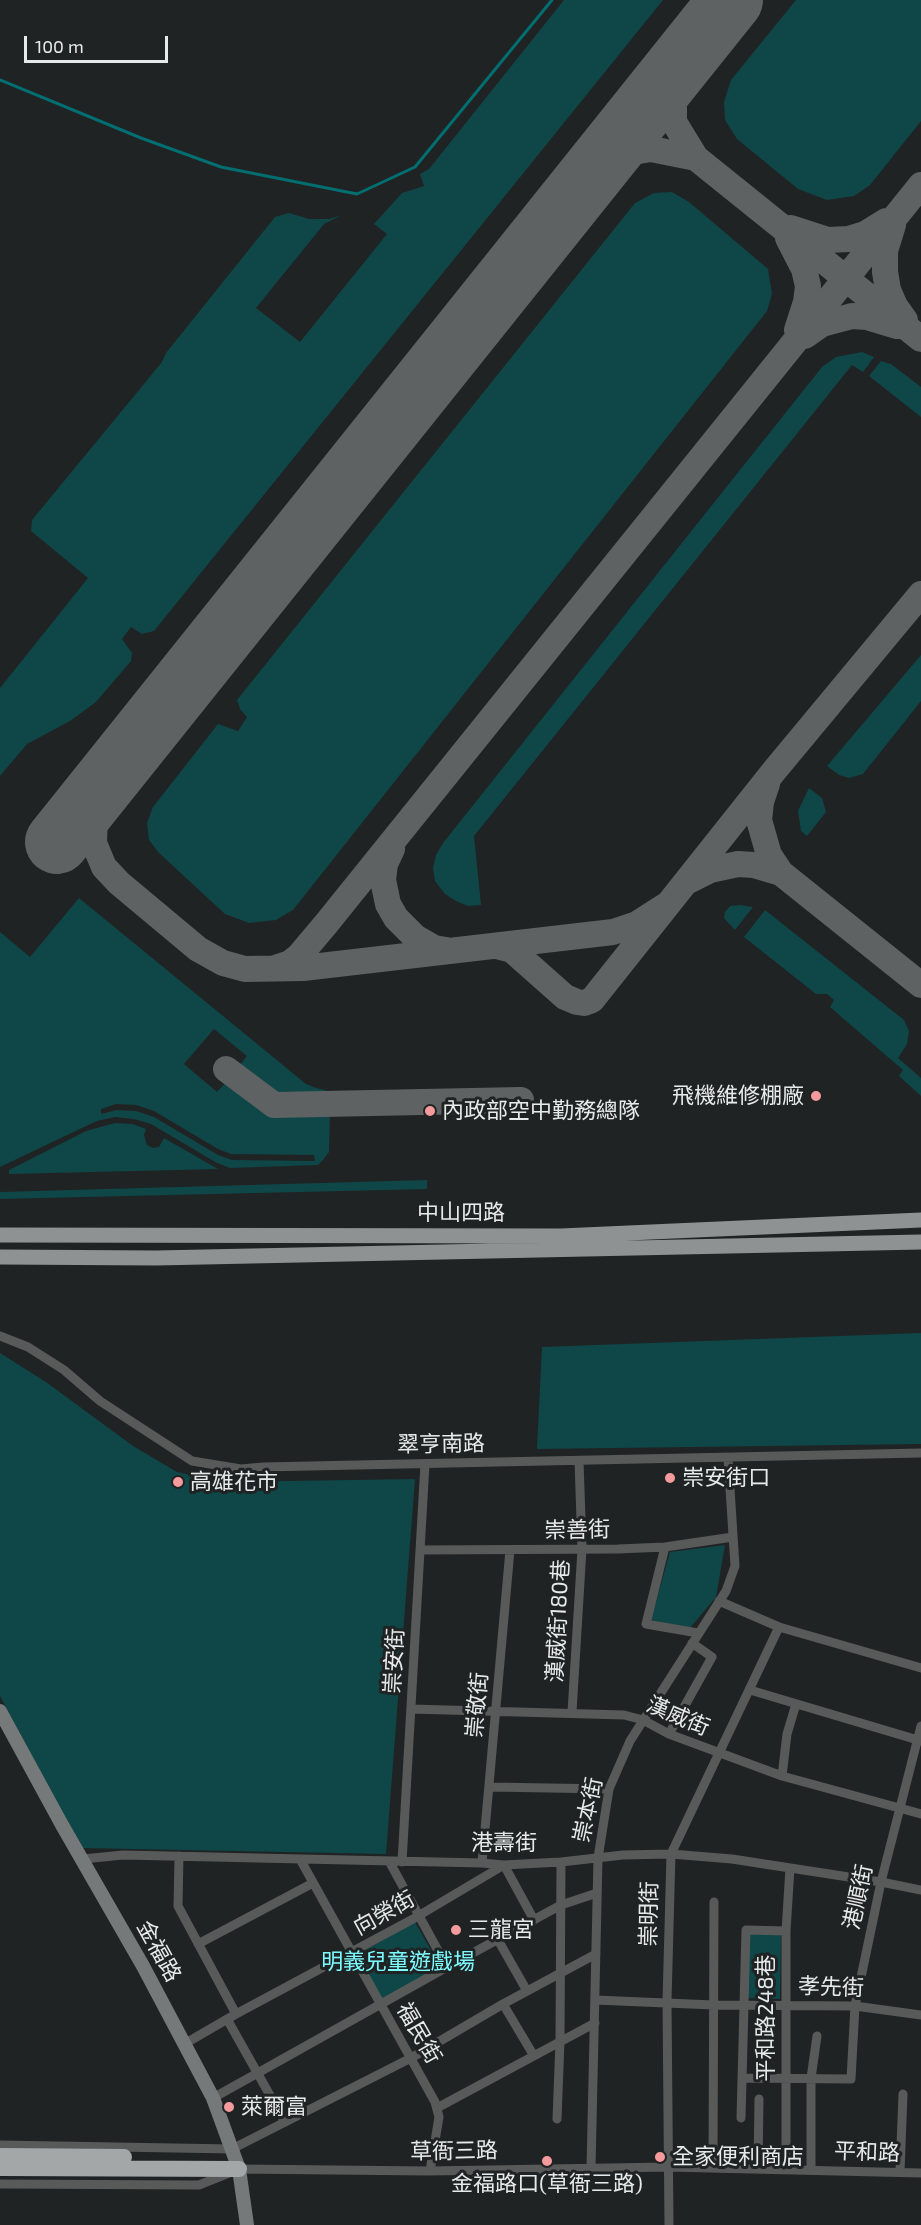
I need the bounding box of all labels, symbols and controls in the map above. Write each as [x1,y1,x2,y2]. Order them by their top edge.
scale bar [27,24,171,62]
text: 100 m [35,35,84,57]
place label: 飛機維修棚廠 [672,1083,804,1109]
marker: 飛機維修棚廠 [809,1089,823,1103]
place label: 內政部空中勤務總隊 [442,1098,640,1124]
marker: 內政部空中勤務總隊 [423,1104,437,1118]
street label: 中山四路 [417,1200,505,1226]
street label: 翠亨南路 [397,1430,485,1458]
place label: 崇安街口 [682,1465,770,1491]
place label: 高雄花市 [190,1469,278,1495]
marker: 崇安街口 [663,1471,677,1485]
marker: 高雄花市 [171,1475,185,1489]
street label: 崇善街 [544,1516,610,1544]
street label: 漢威街180巷 [542,1559,574,1683]
street label: 崇安街 [379,1627,409,1695]
street label: 崇敬街 [461,1671,493,1739]
street label: 漢威街 [642,1691,714,1741]
street label: 崇本街 [568,1775,608,1845]
street label: 港壽街 [471,1830,537,1856]
street label: 港順街 [838,1862,878,1932]
street label: 崇明街 [635,1881,663,1947]
street label: 向榮街 [349,1885,419,1941]
street label: 金福路 [131,1916,187,1986]
place label: 三龍宮 [468,1917,534,1943]
marker: 三龍宮 [449,1923,463,1937]
park label: 明義兒童遊戲場 [321,1949,475,1975]
street label: 平和路248巷 [753,1954,779,2082]
street label: 孝先街 [798,1973,864,2001]
street label: 福民街 [391,1998,447,2068]
place label: 萊爾富 [241,2094,307,2120]
marker: 萊爾富 [222,2100,236,2114]
street label: 草衙三路 [410,2137,498,2165]
street label: 平和路 [834,2138,900,2166]
place label: 全家便利商店 [672,2144,804,2170]
marker: 全家便利商店 [653,2150,667,2164]
marker: 金福路口(草衙三路) [540,2154,554,2168]
place label: 金福路口(草衙三路) [451,2171,643,2197]

